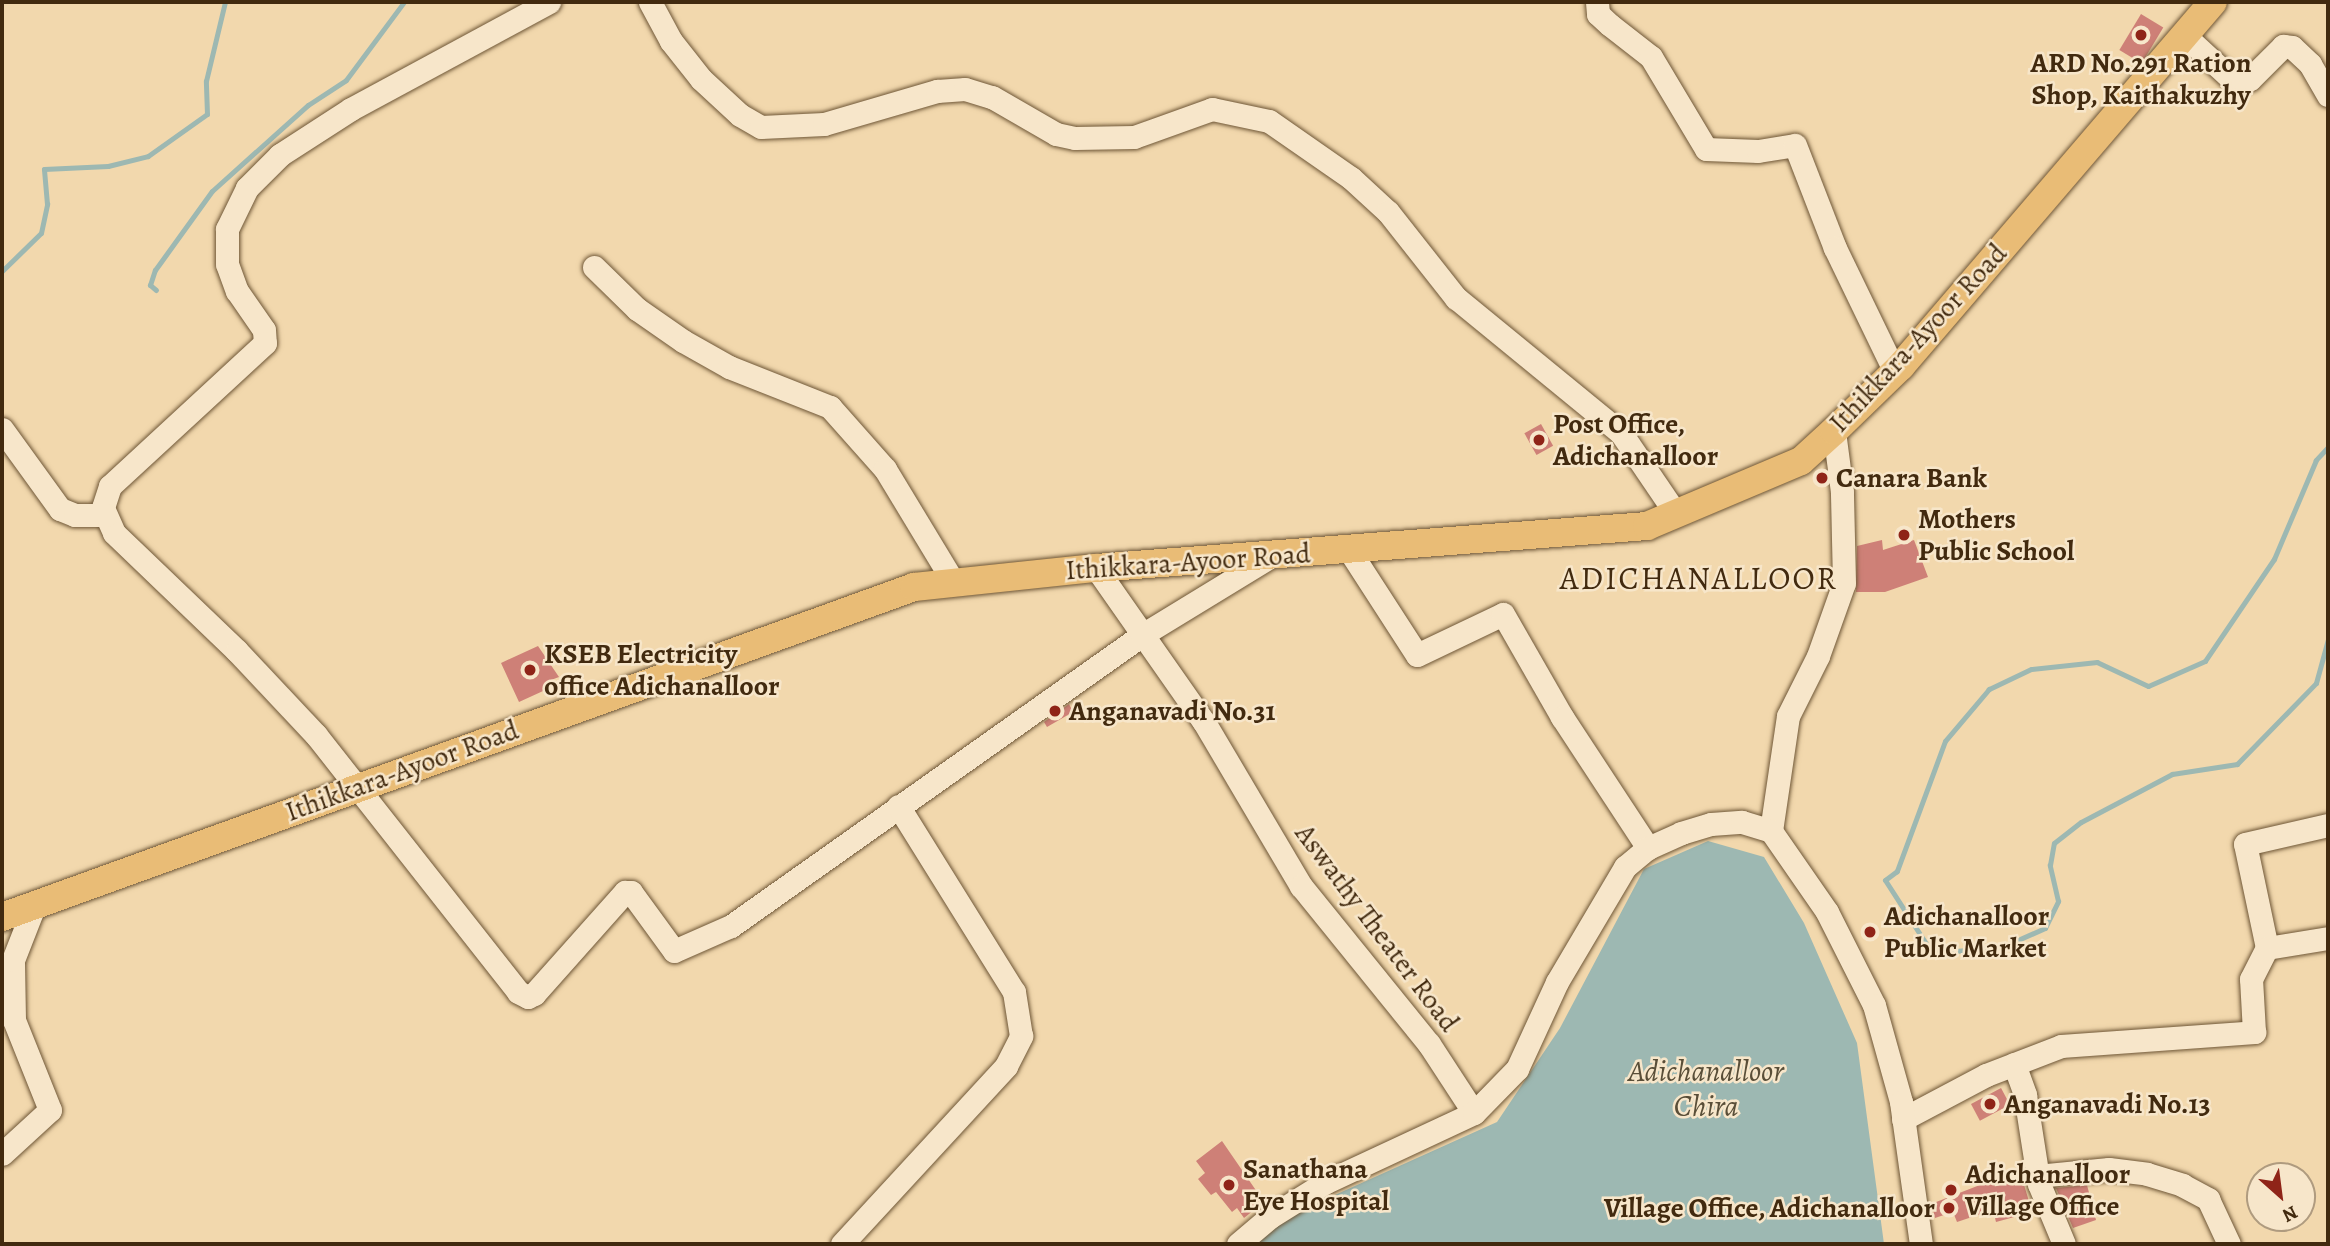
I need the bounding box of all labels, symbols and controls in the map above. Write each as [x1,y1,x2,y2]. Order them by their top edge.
marker: ARD No.291 Ration Shop, Kaithakuzhy [2133,27,2149,43]
place label: ARD No.291 Ration Shop, Kaithakuzhy [2030,46,2252,112]
street label: Ithikkara-Ayoor Road [1822,237,2014,439]
place label: Post Office, Adichanalloor [1553,407,1718,473]
marker: Post Office, Adichanalloor [1531,432,1547,448]
place label: Canara Bank [1836,461,1987,495]
marker: Canara Bank [1814,470,1830,486]
place label: Mothers Public School [1918,502,2074,568]
marker: Mothers Public School [1896,527,1912,543]
street label: Ithikkara-Ayoor Road [1064,537,1312,587]
district label: ADICHANALLOOR [1561,559,1837,597]
place label: KSEB Electricity office Adichanalloor [544,637,780,703]
marker: KSEB Electricity office Adichanalloor [522,662,538,678]
place label: Anganavadi No.31 [1069,694,1275,728]
marker: Anganavadi No.31 [1047,703,1063,719]
street label: Ithikkara-Ayoor Road [281,713,523,829]
street label: Aswathy Theater Road [1288,818,1466,1038]
place label: Adichanalloor Public Market [1884,899,2049,965]
marker: Adichanalloor Public Market [1862,924,1878,940]
water label: Adichanalloor Chira [1628,1053,1784,1124]
place label: Anganavadi No.13 [2004,1087,2210,1121]
marker: Anganavadi No.13 [1982,1096,1998,1112]
place label: Sanathana Eye Hospital [1243,1152,1389,1218]
place label: Adichanalloor Village Office [1965,1157,2130,1223]
north arrow [2246,1162,2316,1232]
marker: Sanathana Eye Hospital [1221,1177,1237,1193]
marker: Adichanalloor Village Office [1943,1182,1959,1198]
place label: Village Office, Adichanalloor [1604,1191,1935,1225]
text: N [2278,1199,2302,1229]
marker: Village Office, Adichanalloor [1941,1200,1957,1216]

